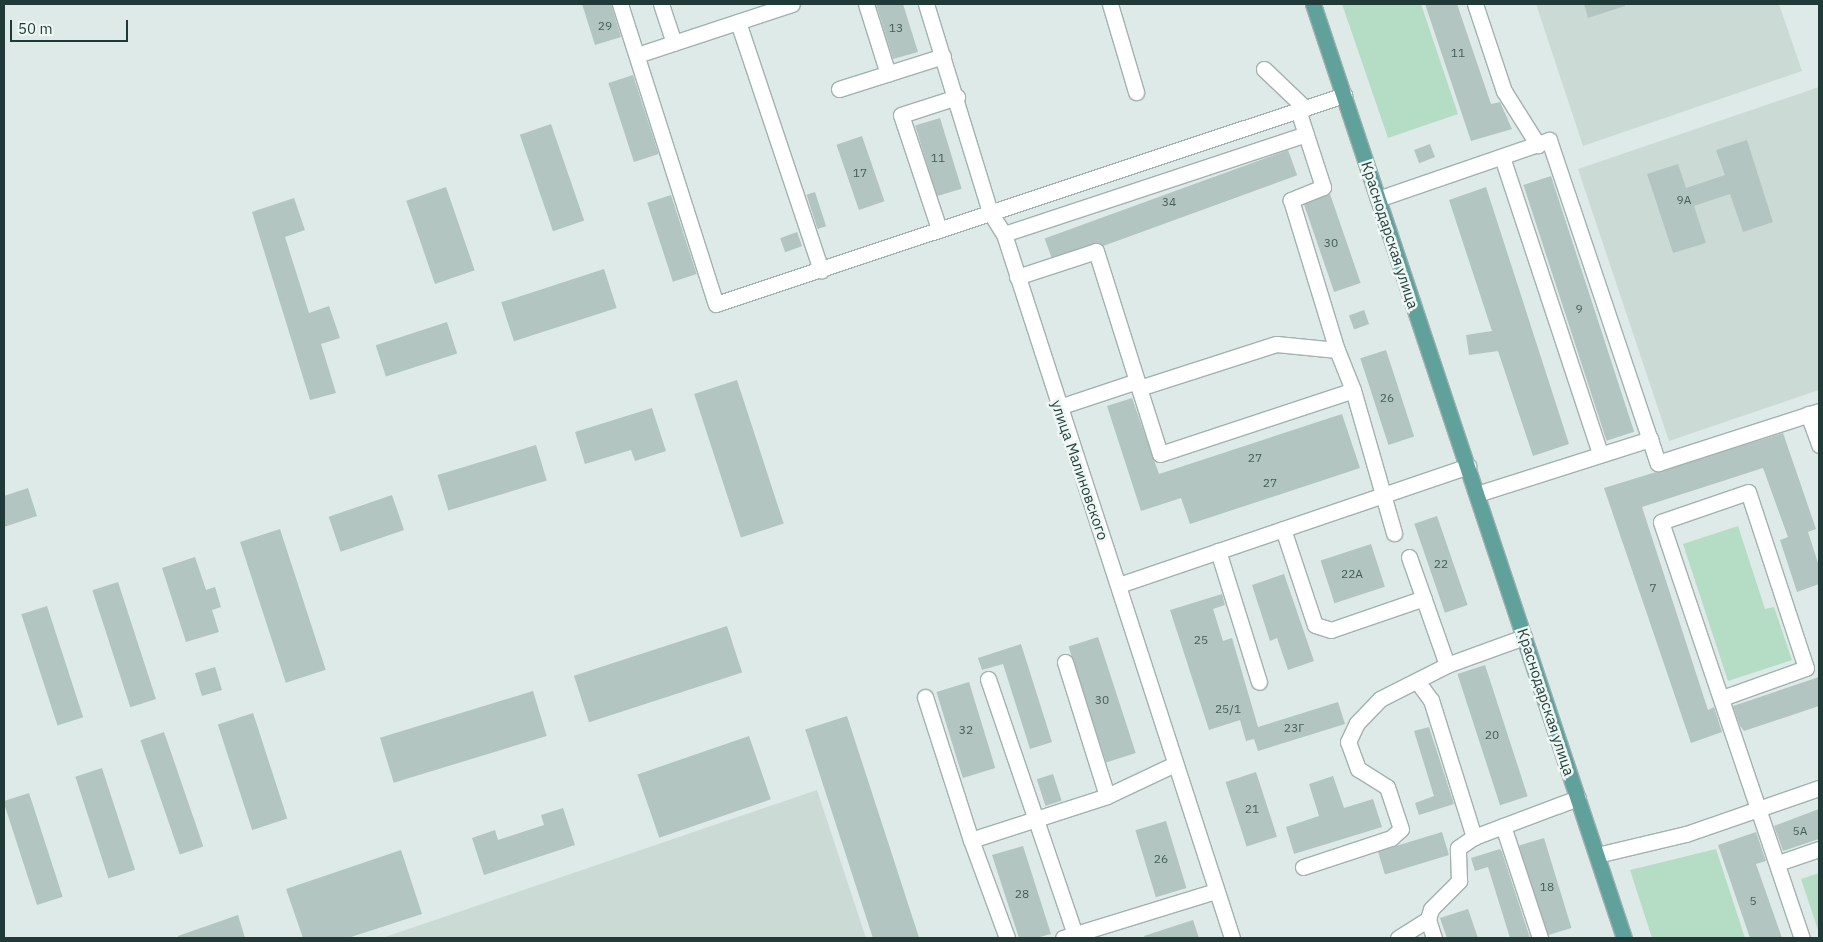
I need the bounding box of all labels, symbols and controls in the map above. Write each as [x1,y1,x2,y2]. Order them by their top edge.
scale bar [12,10,130,42]
text: 50 m [18,19,53,38]
house number: 29 [598,19,612,33]
house number: 13 [889,21,903,35]
house number: 11 [1451,46,1465,60]
house number: 11 [931,151,945,165]
street label: Краснодарская улица [1358,159,1422,311]
house number: 17 [853,166,867,180]
house number: 9А [1677,193,1691,207]
house number: 34 [1162,195,1176,209]
house number: 30 [1324,236,1338,250]
house number: 9 [1575,302,1583,316]
house number: 26 [1380,391,1394,405]
street label: улица Малиновского [1048,398,1112,542]
house number: 27 [1248,451,1262,465]
house number: 27 [1263,476,1277,490]
house number: 22 [1434,557,1448,571]
house number: 22А [1341,567,1363,581]
house number: 7 [1649,581,1657,595]
street label: Краснодарская улица [1514,626,1578,778]
house number: 25 [1194,633,1208,647]
house number: 30 [1095,693,1109,707]
house number: 25/1 [1215,702,1241,716]
house number: 23Г [1284,721,1304,735]
house number: 32 [959,723,973,737]
house number: 20 [1485,728,1499,742]
house number: 21 [1245,802,1259,816]
house number: 5А [1793,824,1807,838]
house number: 26 [1154,852,1168,866]
house number: 18 [1540,880,1554,894]
house number: 28 [1015,887,1029,901]
house number: 5 [1749,894,1757,908]

